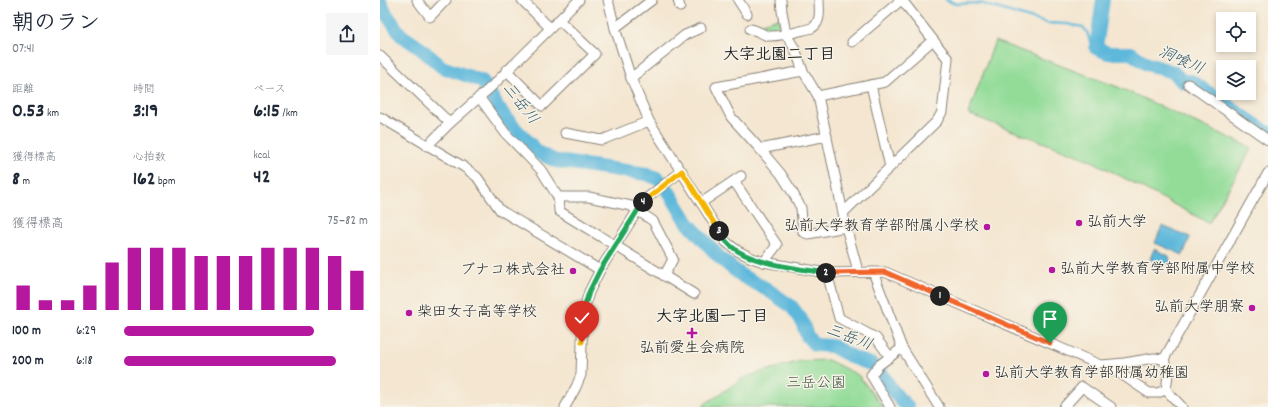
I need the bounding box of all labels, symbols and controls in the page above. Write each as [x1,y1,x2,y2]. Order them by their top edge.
text: 朝のラン [12,9,100,40]
map controls [1216,12,1256,100]
button: locate [1216,12,1256,52]
button: share [326,13,368,55]
text: 07:41 [12,40,34,59]
water label: 洞喰川 [1154,41,1208,81]
district label: 大字北園二丁目 [723,44,835,67]
button: layers [1216,60,1256,100]
water label: 三岳川 [496,78,544,130]
text: 距離 [12,82,34,98]
text: 時間 [133,82,155,98]
text: ペース [253,82,286,98]
text: 0.53 [12,98,44,126]
text: 3:19 [133,98,158,126]
text: 6:15 [253,98,280,126]
text: km [44,106,59,122]
text: /km [280,106,298,122]
text: kcal [253,148,270,164]
text: 獲得標高 [12,150,56,166]
text: 心拍数 [133,150,166,166]
text: 42 [253,164,270,192]
text: 8 [12,166,20,194]
text: 162 [133,166,156,194]
text: m [20,174,30,190]
text: bpm [156,174,176,190]
pin: 4 [633,192,653,212]
text: 4 [641,194,645,210]
text: 75–82 m [328,212,368,231]
place label: 弘前大学 [1087,212,1147,234]
text: 獲得標高 [12,215,64,234]
place label: 弘前大学教育学部附属小学校 [784,216,979,238]
marker: 弘前大学 [1074,218,1084,228]
pin: 3 [709,221,729,241]
marker: 弘前大学教育学部附属小学校 [982,222,992,232]
text: 3 [717,223,721,239]
place label: 弘前大学教育学部附属中学校 [1060,259,1255,281]
place label: ブナコ株式会社 [460,260,565,282]
pin: 2 [816,263,836,283]
text: 2 [824,265,828,281]
marker: 弘前大学教育学部附属中学校 [1047,265,1057,275]
marker: ブナコ株式会社 [568,266,578,276]
pin: 1 [930,286,950,306]
text: 1 [939,288,941,304]
place label: 弘前大学朋寮 [1154,297,1244,319]
pin [565,301,599,342]
place label: 柴田女子高等学校 [417,302,537,324]
pin [1033,302,1067,343]
marker: 弘前大学朋寮 [1247,303,1257,313]
district label: 大字北園一丁目 [656,306,768,329]
icon: check [571,307,593,329]
marker: 柴田女子高等学校 [404,308,414,318]
icon: arrive [1039,308,1061,330]
water label: 三岳川 [822,319,876,357]
text: 100 m [12,322,41,341]
text: 6:29 [76,322,96,341]
marker: 弘前愛生会病院 [686,327,698,339]
place label: 弘前愛生会病院 [639,338,745,360]
text: 200 m [12,352,44,371]
text: 6:18 [76,352,93,371]
place label: 弘前大学教育学部附属幼稚園 [994,363,1189,385]
marker: 弘前大学教育学部附属幼稚園 [981,369,991,379]
park label: 三岳公園 [786,373,846,395]

